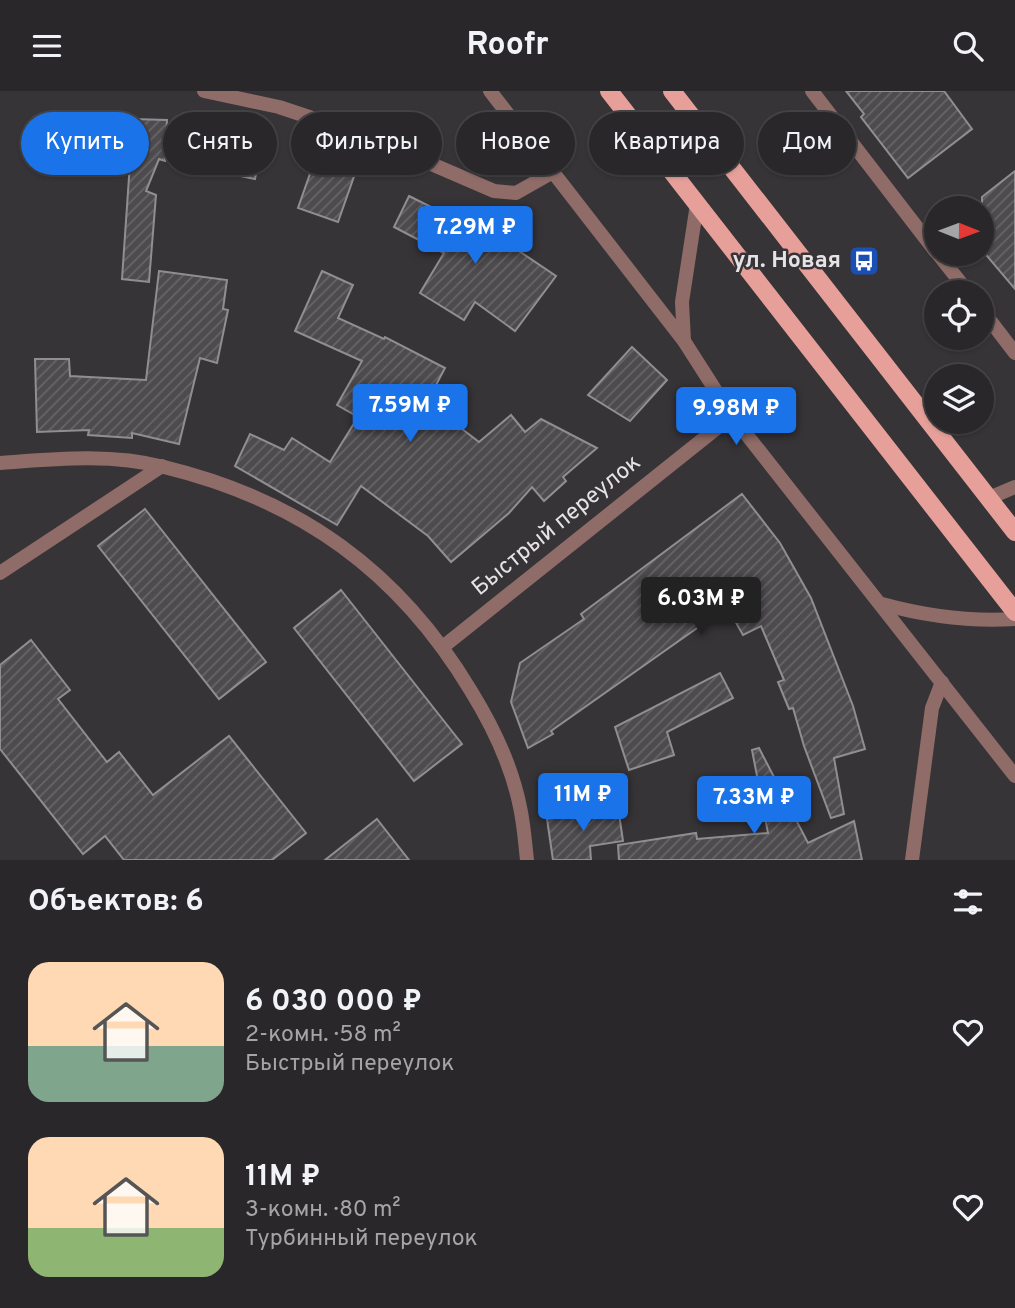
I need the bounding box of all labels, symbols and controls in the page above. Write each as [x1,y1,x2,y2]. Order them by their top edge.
text: Roofr [466,26,549,66]
icon: menu [28,27,66,65]
icon: search [949,27,987,65]
chip: Купить [21,112,149,175]
chip: Снять [163,112,277,175]
chip: Фильтры [291,112,442,175]
chip: Новое [456,112,575,175]
chip: Квартира [589,112,744,175]
chip: Дом [758,112,856,175]
north arrow [924,196,994,266]
map controls [924,196,994,434]
pin: 7.29M ₽ [410,207,540,266]
text: 7.29M ₽ [434,214,516,243]
bus stop icon: ул. Новая [847,244,881,278]
place label: ул. Новая [732,247,841,276]
button: locate [924,280,994,350]
button: layers [924,364,994,434]
pin: 7.59M ₽ [345,385,475,444]
pin: 9.98M ₽ [671,387,801,447]
text: 7.59M ₽ [369,392,451,421]
text: 9.98M ₽ [692,395,780,424]
street label: Быстрый переулок [467,449,647,603]
pin: 6.03M ₽ [636,577,766,637]
text: 6.03M ₽ [657,585,745,614]
pin: 11M ₽ [534,773,632,833]
pin: 7.33M ₽ [689,777,819,836]
text: 11M ₽ [554,781,612,810]
text: 7.33M ₽ [713,784,795,813]
icon: filters [949,883,987,921]
text: Объектов: 6 [28,884,204,921]
text: 6 030 000 ₽ [245,984,422,1021]
icon: home [84,990,168,1074]
icon: heart [949,1013,987,1051]
text: 2-комн. · 58 m² [245,1021,401,1050]
text: Быстрый переулок [245,1050,454,1079]
text: 11M ₽ [245,1159,320,1196]
icon: home [84,1165,168,1249]
icon: heart [949,1188,987,1226]
text: 3-комн. · 80 m² [245,1196,401,1225]
text: Турбинный переулок [245,1225,478,1254]

